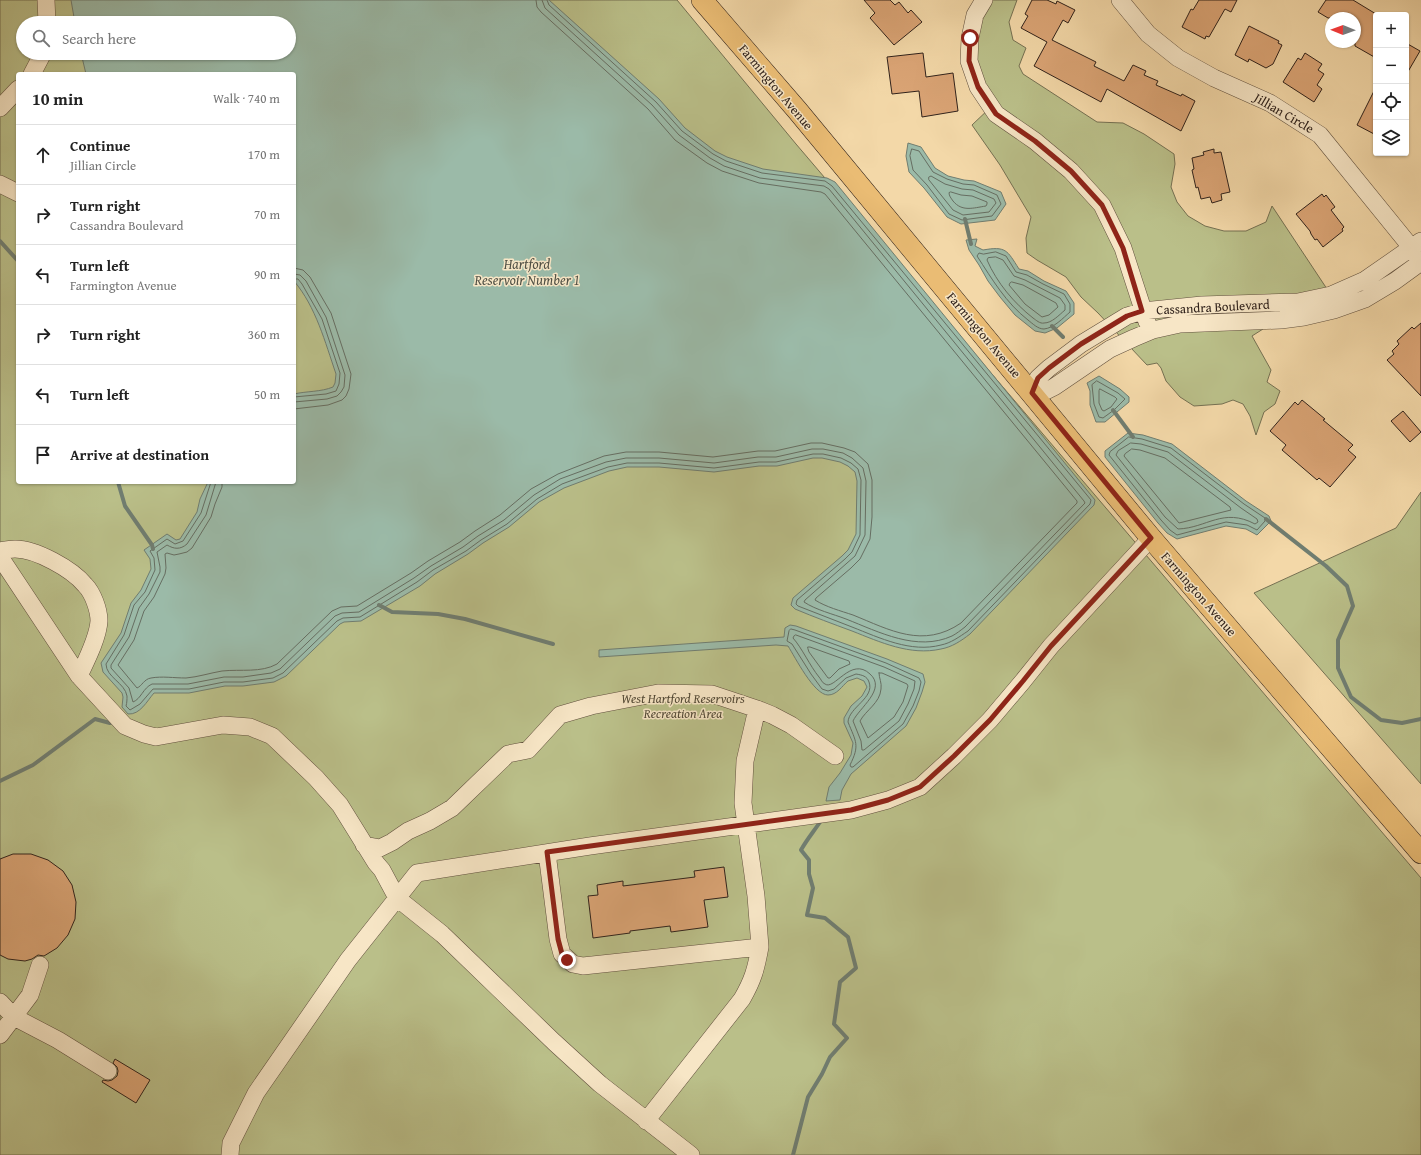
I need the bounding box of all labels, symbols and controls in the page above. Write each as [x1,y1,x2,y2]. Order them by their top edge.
north arrow [1325,12,1361,48]
map controls [1373,12,1409,156]
button: + [1373,12,1409,48]
search box [16,16,296,60]
icon: search [30,27,52,49]
text: Search here [62,28,136,49]
route start [961,29,979,47]
street label: Farmington Avenue [734,40,818,134]
button: − [1373,48,1409,84]
button: locate [1373,84,1409,120]
text: 10 min [32,86,83,111]
street label: Jillian Circle [1249,87,1317,138]
text: Walk · 740 m [213,89,280,108]
button: layers [1373,120,1409,156]
text: Continue [70,135,131,156]
icon: ahead [32,144,54,166]
text: 170 m [248,145,280,164]
text: Jillian Circle [70,156,136,175]
text: Turn right [70,195,141,216]
icon: right [32,204,54,226]
text: 70 m [254,205,280,224]
text: Cassandra Boulevard [70,216,183,235]
water label: Hartford Reservoir Number 1 [473,254,580,290]
text: Turn left [70,255,129,276]
icon: left [32,264,54,286]
text: 90 m [254,265,280,284]
text: Farmington Avenue [70,276,177,295]
street label: Farmington Avenue [942,288,1026,382]
street label: Cassandra Boulevard [1156,295,1270,319]
icon: right [32,324,54,346]
text: Turn right [70,324,141,345]
text: 360 m [248,325,280,344]
icon: left [32,384,54,406]
text: Turn left [70,384,129,405]
text: 50 m [254,385,280,404]
icon: arrive [32,444,54,466]
text: Arrive at destination [70,444,209,465]
street label: Farmington Avenue [1157,547,1241,641]
park label: West Hartford Reservoirs Recreation Area [621,689,745,723]
route end [558,951,576,969]

